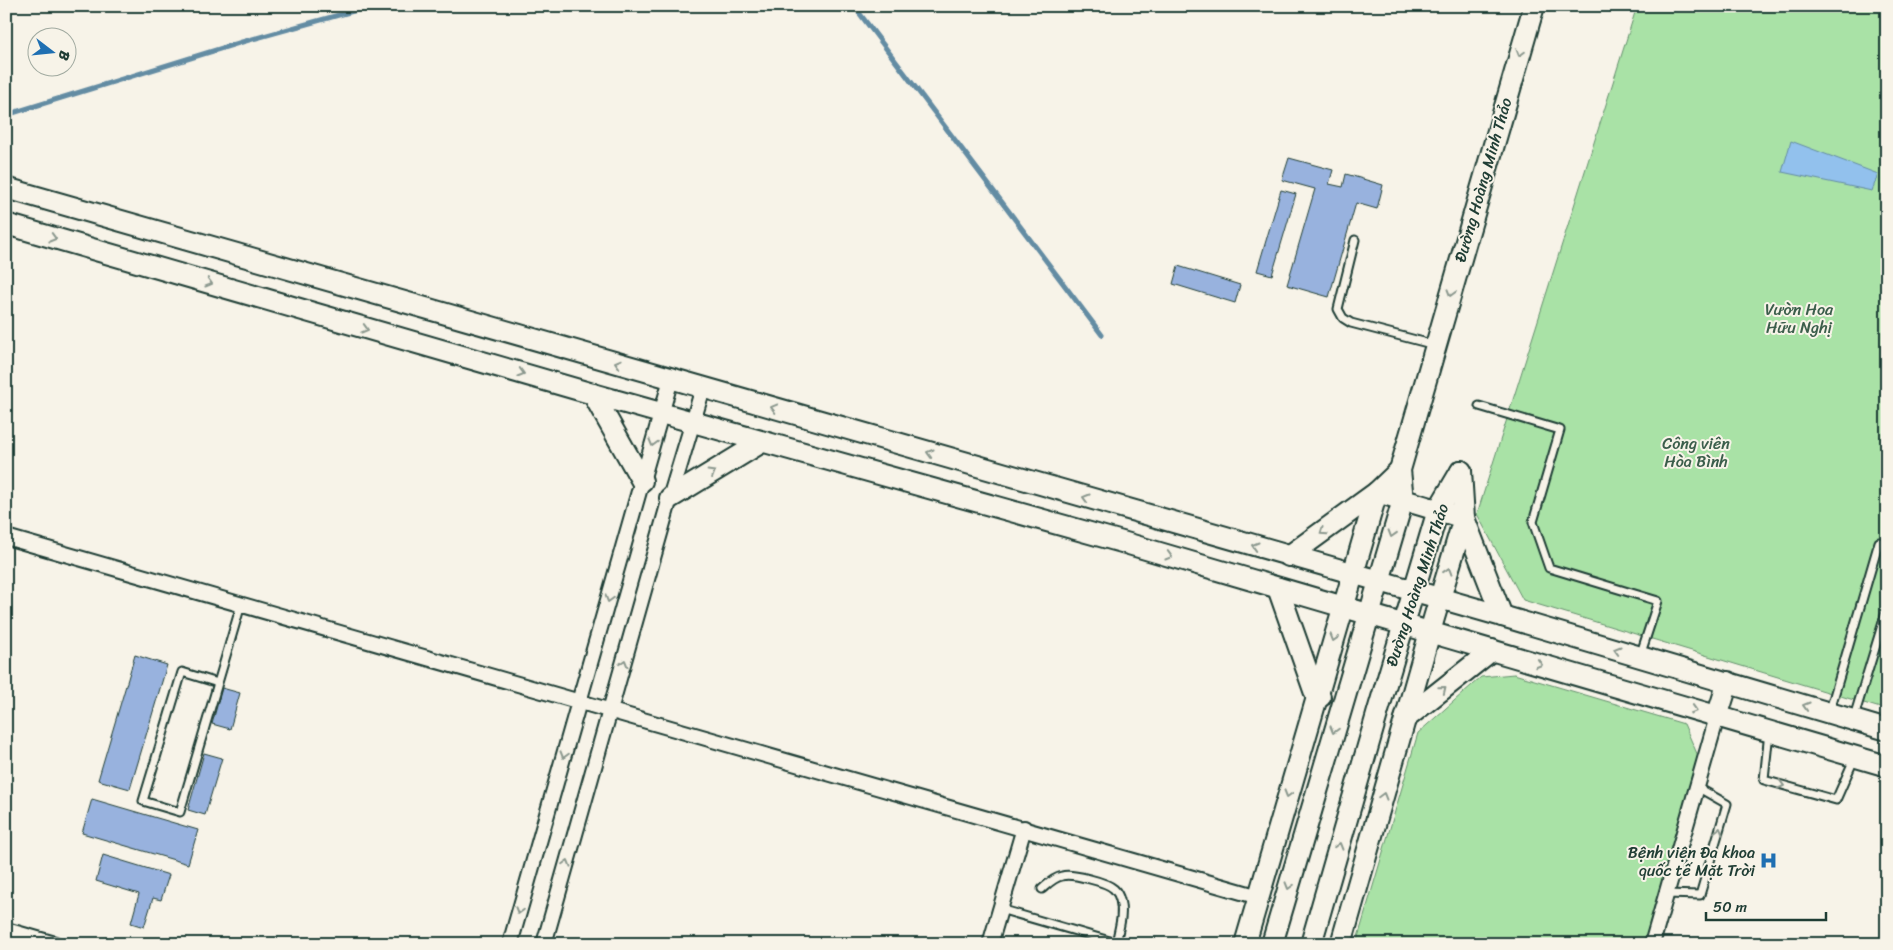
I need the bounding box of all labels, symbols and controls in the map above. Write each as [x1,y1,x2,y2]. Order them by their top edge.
north arrow [28,28,78,78]
text: B [51,48,77,63]
one-way arrow [1516,48,1526,57]
street label: Đường Hoàng Minh Thảo [1446,94,1520,266]
one-way arrow [48,232,57,242]
one-way arrow [204,278,213,288]
one-way arrow [1446,289,1456,297]
park label: Vườn Hoa Hữu Nghị [1765,295,1834,342]
one-way arrow [360,323,369,333]
one-way arrow [614,359,622,369]
one-way arrow [517,368,525,378]
one-way arrow [771,403,779,413]
park label: Công viên Hòa Bình [1662,429,1730,476]
one-way arrow [648,438,658,446]
one-way arrow [927,448,935,458]
one-way arrow [706,469,715,479]
one-way arrow [1083,493,1091,503]
street label: Đường Hoàng Minh Thảo [1377,500,1457,670]
one-way arrow [1320,526,1329,535]
one-way arrow [1388,530,1398,538]
one-way arrow [1252,542,1260,552]
one-way arrow [1165,551,1173,561]
one-way arrow [1443,568,1453,576]
one-way arrow [604,595,614,603]
one-way arrow [1329,634,1339,642]
one-way arrow [1613,646,1622,656]
one-way arrow [1534,658,1542,668]
one-way arrow [619,660,629,668]
one-way arrow [1437,686,1446,694]
one-way arrow [1803,702,1811,712]
one-way arrow [1690,705,1698,715]
one-way arrow [1329,725,1339,733]
one-way arrow [559,751,570,760]
one-way arrow [1776,779,1785,790]
one-way arrow [1284,790,1294,798]
one-way arrow [1377,792,1388,800]
one-way arrow [1713,828,1723,836]
place label: Bệnh viện Đa khoa quốc tế Mặt Trời [1628,838,1756,885]
one-way arrow [1333,842,1344,851]
hospital icon: Bệnh viện Đa khoa quốc tế Mặt Trời [1759,851,1779,871]
one-way arrow [561,859,572,868]
one-way arrow [1284,882,1295,890]
scale bar [1706,890,1826,922]
text: 50 m [1713,894,1748,920]
one-way arrow [514,907,525,916]

